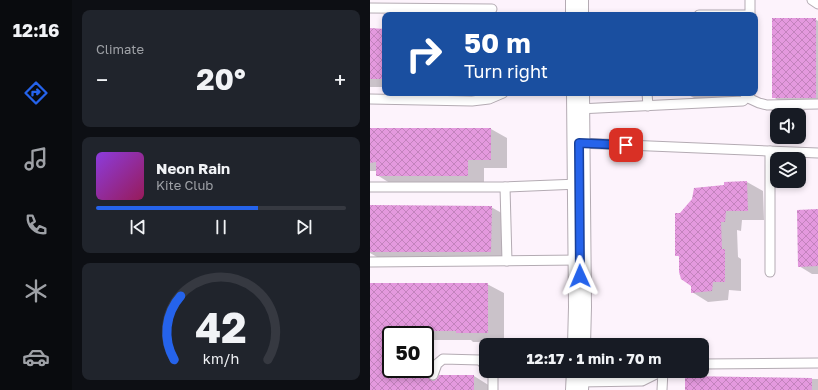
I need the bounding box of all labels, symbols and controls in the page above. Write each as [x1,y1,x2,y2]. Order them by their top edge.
text: 12:16 [13,19,59,41]
text: 50 m [464,26,531,59]
icon: right [398,28,450,80]
text: Climate [96,41,144,57]
text: Turn right [464,60,548,82]
text: 20° [196,61,246,97]
text: − [96,66,108,93]
text: + [334,66,346,93]
icon: directions [22,79,50,107]
map controls [770,108,806,188]
button: sound [770,108,806,144]
pin [609,128,643,162]
icon: arrive [615,134,637,156]
icon: music [22,145,50,173]
button: layers [770,152,806,188]
text: Neon Rain [156,159,230,177]
text: Kite Club [156,177,213,193]
icon: phone [22,211,50,239]
icon: previous [127,216,149,238]
icon: pause [210,216,232,238]
icon: next [293,216,315,238]
position arrow [559,255,601,297]
icon: climate [22,277,50,305]
text: 42 [195,301,247,351]
speed limit sign: 50 [382,326,434,378]
icon: car [22,343,50,371]
text: km/h [203,349,239,366]
text: 12:17 · 1 min · 70 m [527,349,661,367]

